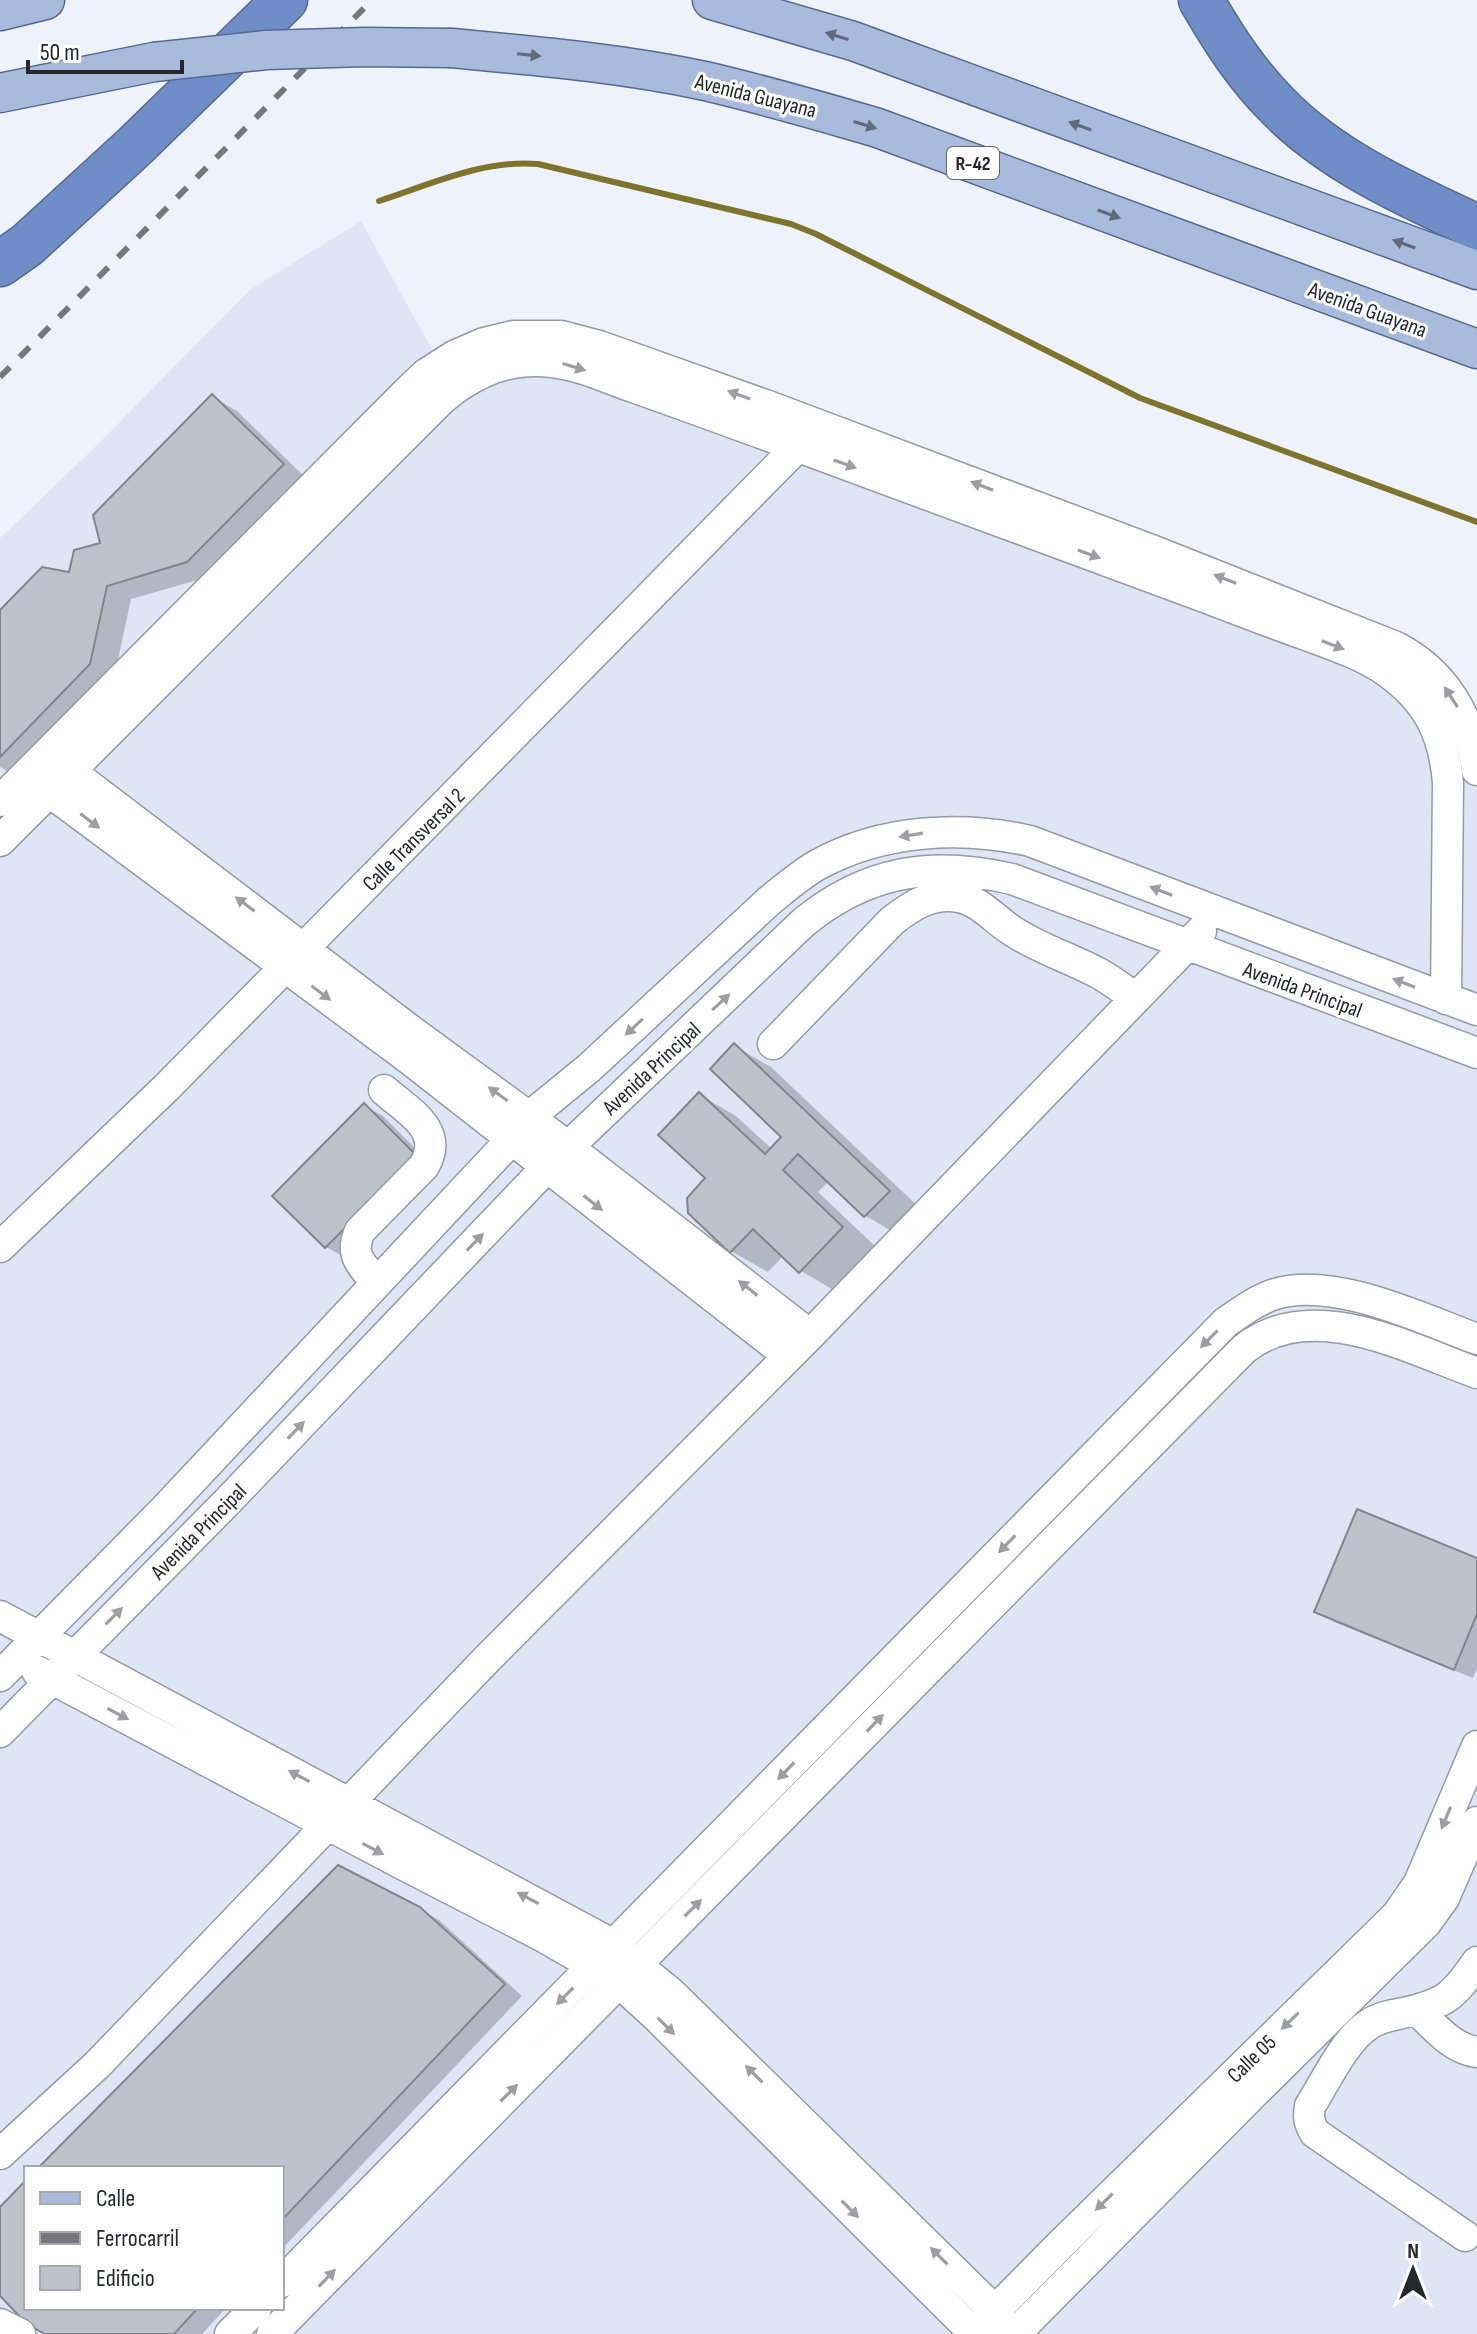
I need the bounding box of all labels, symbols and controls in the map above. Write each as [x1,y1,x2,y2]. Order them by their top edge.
scale bar [28,24,182,74]
one-way arrow [824,29,848,42]
text: 50 m [40,38,80,67]
one-way arrow [517,49,542,62]
street label: Avenida Guayana [691,68,819,125]
one-way arrow [854,119,878,131]
one-way arrow [1068,119,1092,132]
road number: R-42 [947,147,999,179]
one-way arrow [1098,208,1122,220]
one-way arrow [1391,237,1415,250]
street label: Avenida Guayana [1304,276,1430,344]
one-way arrow [563,361,587,374]
one-way arrow [726,389,750,401]
one-way arrow [833,459,857,471]
one-way arrow [970,480,994,492]
one-way arrow [1077,548,1101,561]
one-way arrow [1213,572,1237,585]
one-way arrow [1321,639,1345,652]
one-way arrow [1444,687,1459,708]
street label: Calle Transversal 2 [357,783,471,897]
one-way arrow [79,813,101,829]
one-way arrow [898,830,923,842]
one-way arrow [1149,884,1173,897]
one-way arrow [235,897,256,913]
street label: Avenida Principal [1238,956,1366,1024]
one-way arrow [1392,976,1416,989]
one-way arrow [311,985,331,1001]
one-way arrow [711,993,730,1011]
street label: Avenida Principal [597,1017,707,1122]
one-way arrow [625,1018,644,1036]
one-way arrow [488,1087,508,1103]
one-way arrow [583,1194,603,1211]
one-way arrow [465,1233,484,1252]
one-way arrow [738,1280,758,1296]
one-way arrow [1200,1329,1219,1348]
one-way arrow [286,1421,304,1440]
street label: Avenida Principal [145,1478,253,1586]
one-way arrow [998,1534,1017,1553]
one-way arrow [104,1608,123,1626]
one-way arrow [107,1707,130,1720]
one-way arrow [865,1714,884,1733]
one-way arrow [778,1761,796,1780]
one-way arrow [288,1770,310,1784]
one-way arrow [1440,1806,1453,1830]
one-way arrow [361,1843,384,1856]
one-way arrow [517,1892,540,1905]
one-way arrow [683,1899,702,1918]
one-way arrow [556,1986,575,2005]
one-way arrow [1281,2011,1300,2030]
one-way arrow [656,2016,675,2035]
street label: Calle 05 [1222,2029,1282,2089]
one-way arrow [745,2065,764,2084]
one-way arrow [500,2084,518,2103]
legend [24,2166,284,2310]
text: Calle [96,2184,135,2213]
one-way arrow [1095,2192,1114,2211]
one-way arrow [840,2199,859,2218]
text: Ferrocarril [96,2224,179,2253]
north arrow [1373,2230,1453,2310]
text: N [1407,2238,1419,2265]
one-way arrow [930,2248,949,2266]
text: Edificio [96,2264,155,2293]
one-way arrow [317,2269,336,2288]

